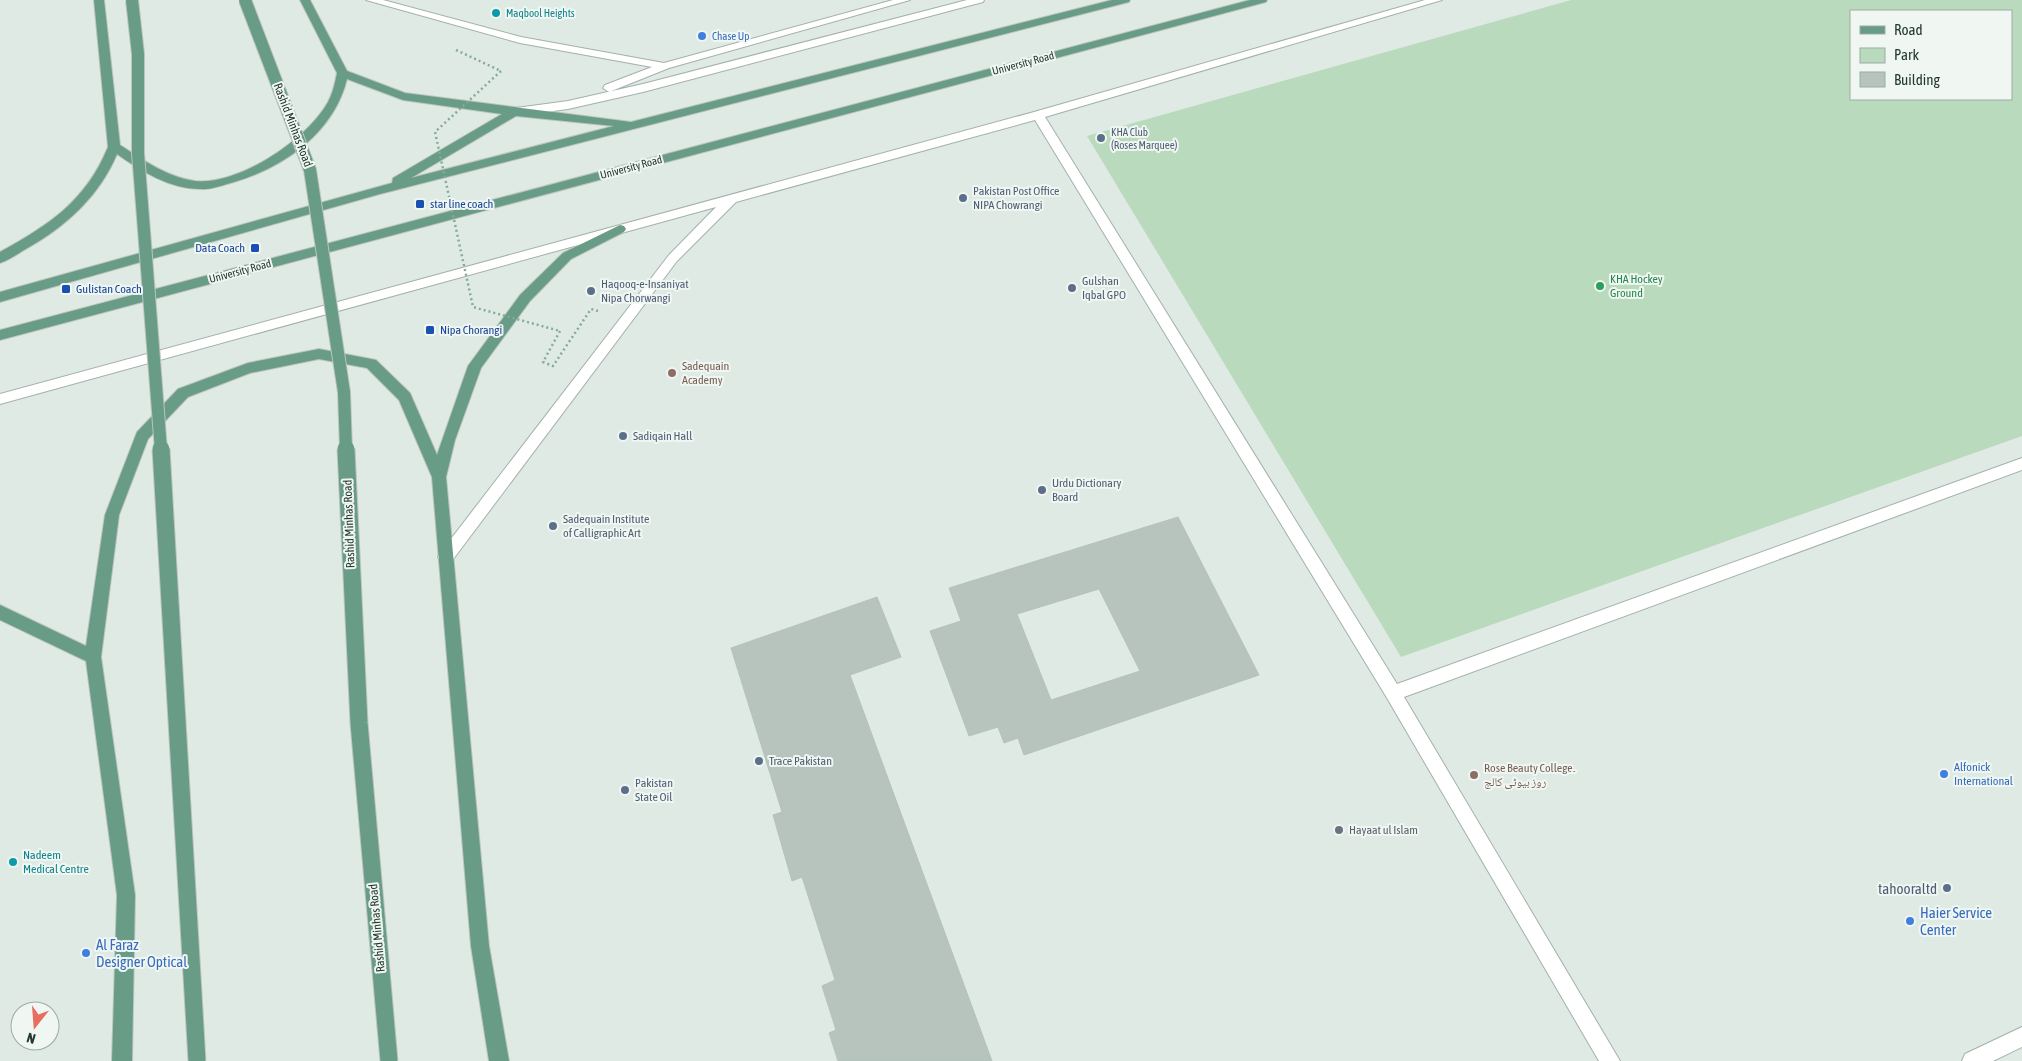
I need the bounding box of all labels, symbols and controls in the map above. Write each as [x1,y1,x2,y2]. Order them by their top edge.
marker: Maqbool Heights [490,7,502,19]
place label: Maqbool Heights [506,7,575,19]
legend [1850,10,2012,100]
text: Road [1894,21,1923,38]
marker: Chase Up [696,30,708,42]
place label: Chase Up [712,30,750,42]
text: Park [1894,46,1919,63]
street label: University Road [991,49,1055,77]
text: Building [1894,71,1940,88]
street label: Rashid Minhas Road [271,81,315,169]
place label: KHA Club (Roses Marquee) [1111,126,1178,151]
marker: KHA Club (Roses Marquee) [1095,132,1107,144]
street label: University Road [599,153,663,181]
place label: Pakistan Post Office NIPA Chowrangi [973,184,1060,212]
marker: Pakistan Post Office NIPA Chowrangi [957,192,969,204]
place label: star line coach [430,197,493,211]
marker: star line coach [414,198,426,210]
place label: Data Coach [195,241,245,255]
marker: Data Coach [249,242,261,254]
street label: University Road [208,257,272,285]
place label: KHA Hockey Ground [1610,272,1663,300]
place label: Gulshan Iqbal GPO [1082,274,1126,302]
place label: Haqooq-e-Insaniyat Nipa Chorwangi [601,277,689,305]
marker: KHA Hockey Ground [1594,280,1606,292]
place label: Gulistan Coach [76,282,142,296]
marker: Gulshan Iqbal GPO [1066,282,1078,294]
marker: Gulistan Coach [60,283,72,295]
marker: Haqooq-e-Insaniyat Nipa Chorwangi [585,285,597,297]
place label: Nipa Chorangi [440,323,502,337]
marker: Nipa Chorangi [424,324,436,336]
place label: Sadequain Academy [682,359,729,387]
marker: Sadequain Academy [666,367,678,379]
place label: Sadiqain Hall [633,429,693,443]
marker: Sadiqain Hall [617,430,629,442]
place label: Urdu Dictionary Board [1052,476,1121,504]
street label: Rashid Minhas Road [340,480,358,568]
marker: Urdu Dictionary Board [1036,484,1048,496]
place label: Sadequain Institute of Calligraphic Art [563,512,649,540]
marker: Sadequain Institute of Calligraphic Art [547,520,559,532]
place label: Trace Pakistan [769,754,832,768]
marker: Trace Pakistan [753,755,765,767]
place label: Alfonick International [1954,760,2014,788]
place label: Rose Beauty College۔ روز بیوٹی کالج [1484,761,1576,789]
marker: Alfonick International [1938,768,1950,780]
marker: Rose Beauty College۔ روز بیوٹی کالج [1468,769,1480,781]
place label: Pakistan State Oil [635,776,673,804]
marker: Pakistan State Oil [619,784,631,796]
place label: Hayaat ul Islam [1349,823,1418,837]
marker: Hayaat ul Islam [1333,824,1345,836]
place label: Nadeem Medical Centre [23,848,89,876]
marker: Nadeem Medical Centre [7,856,19,868]
place label: tahooraltd [1878,880,1937,897]
marker: tahooraltd [1941,882,1953,894]
street label: Rashid Minhas Road [366,883,388,973]
place label: Haier Service Center [1920,904,1992,938]
marker: Haier Service Center [1904,915,1916,927]
place label: Al Faraz Designer Optical [96,936,187,970]
marker: Al Faraz Designer Optical [80,947,92,959]
north arrow [10,1001,60,1051]
text: N [25,1030,37,1047]

